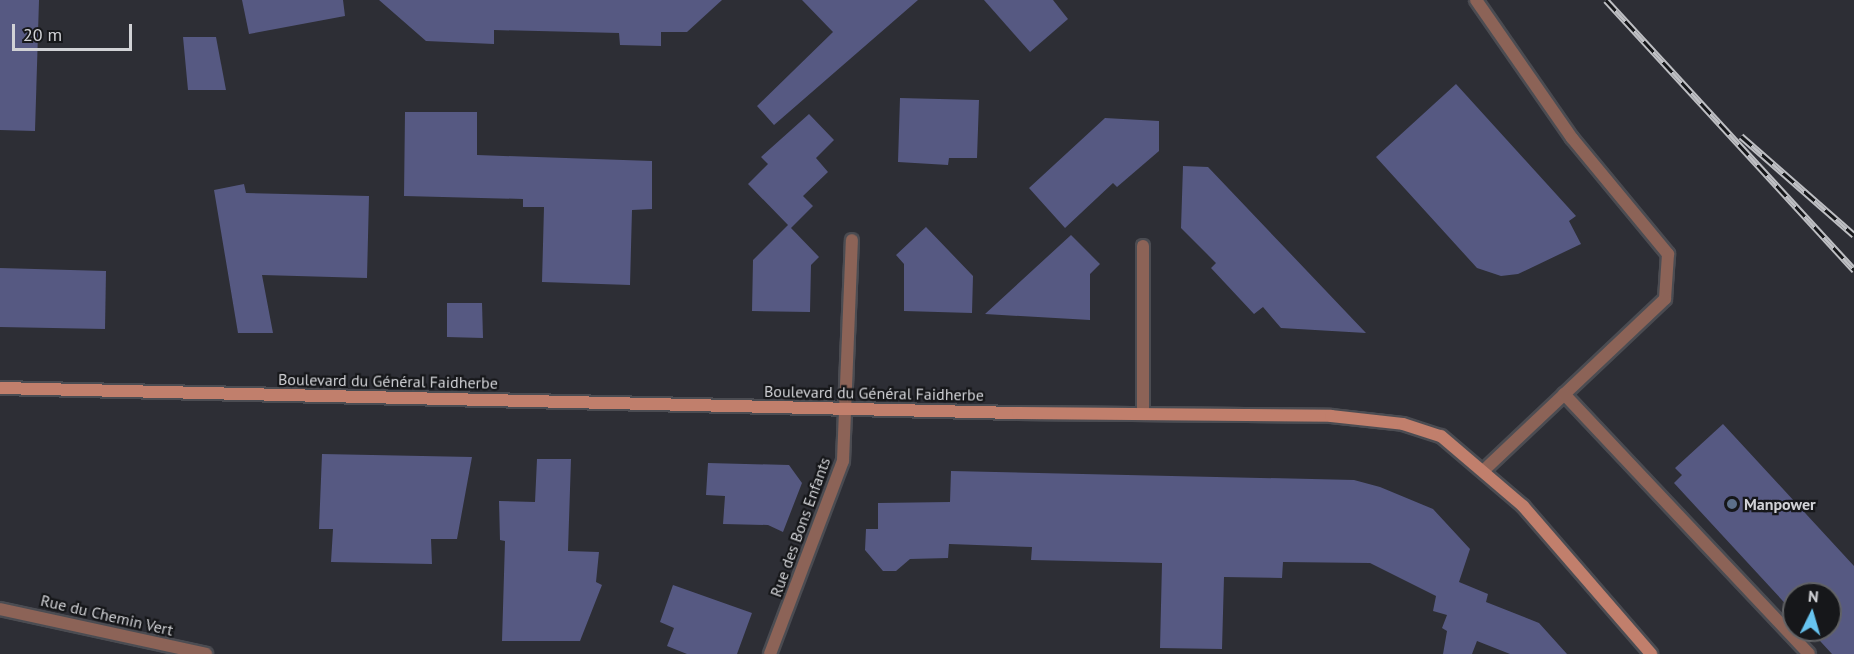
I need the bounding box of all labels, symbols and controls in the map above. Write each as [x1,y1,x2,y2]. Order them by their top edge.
scale bar [15,12,135,50]
text: 20 m [23,23,62,46]
street label: Boulevard du Général Faidherbe [278,369,498,393]
street label: Boulevard du Général Faidherbe [764,381,984,405]
street label: Rue des Bons Enfants [766,455,834,599]
place label: Manpower [1744,494,1816,514]
marker: Manpower [1725,497,1739,511]
north arrow [1782,582,1842,642]
text: N [1807,586,1819,606]
street label: Rue du Chemin Vert [39,590,175,640]

